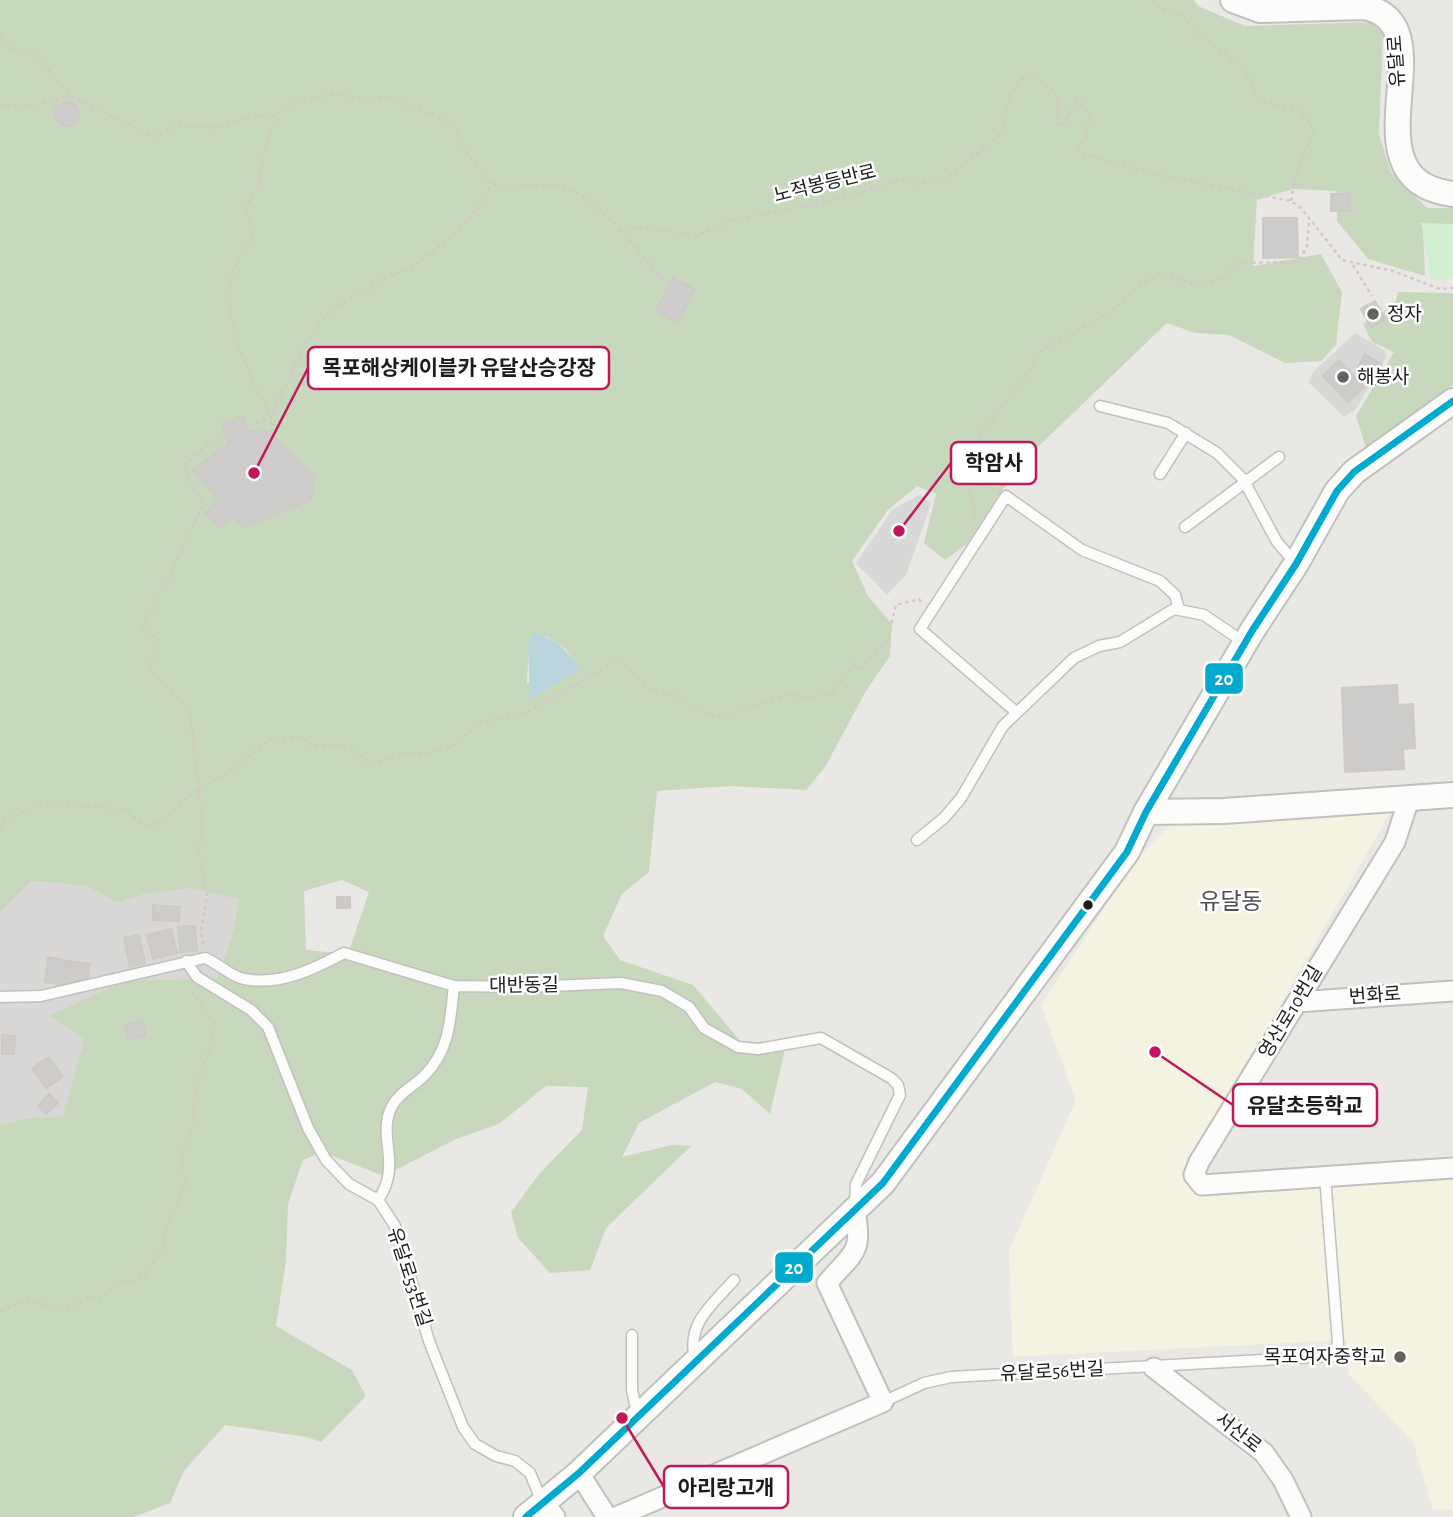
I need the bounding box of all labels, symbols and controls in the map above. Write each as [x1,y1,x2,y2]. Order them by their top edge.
street label: 유달로 [1385,34,1408,88]
street label: 노적봉등반로 [772,161,878,206]
place label: 정자 [1387,304,1422,324]
marker: 정자 [1365,306,1381,322]
callout: 목포해상케이블카 유달산승강장 [308,347,609,389]
text: 목포해상케이블카 유달산승강장 [322,357,596,379]
place label: 해봉사 [1357,367,1409,387]
marker: 해봉사 [1335,369,1351,385]
callout: 학암사 [951,442,1036,484]
text: 학암사 [965,452,1023,474]
line badge: 20 [1204,662,1244,695]
text: 20 [1215,670,1234,689]
district label: 유달동 [1199,890,1263,914]
unlabelled marker [1081,898,1095,912]
street label: 영산로10번길 [1255,962,1326,1061]
street label: 대반동길 [489,975,559,996]
street label: 번화로 [1348,984,1402,1007]
callout: 유달초등학교 [1233,1084,1377,1126]
text: 유달초등학교 [1247,1095,1363,1117]
street label: 유달로53번길 [384,1225,435,1329]
line badge: 20 [774,1251,814,1284]
text: 20 [785,1259,804,1278]
place label: 목포여자중학교 [1264,1347,1386,1367]
marker: 목포여자중학교 [1392,1349,1408,1365]
street label: 유달로56번길 [999,1359,1105,1384]
street label: 서산로 [1211,1409,1265,1457]
callout: 아리랑고개 [664,1466,788,1508]
text: 아리랑고개 [678,1477,774,1499]

